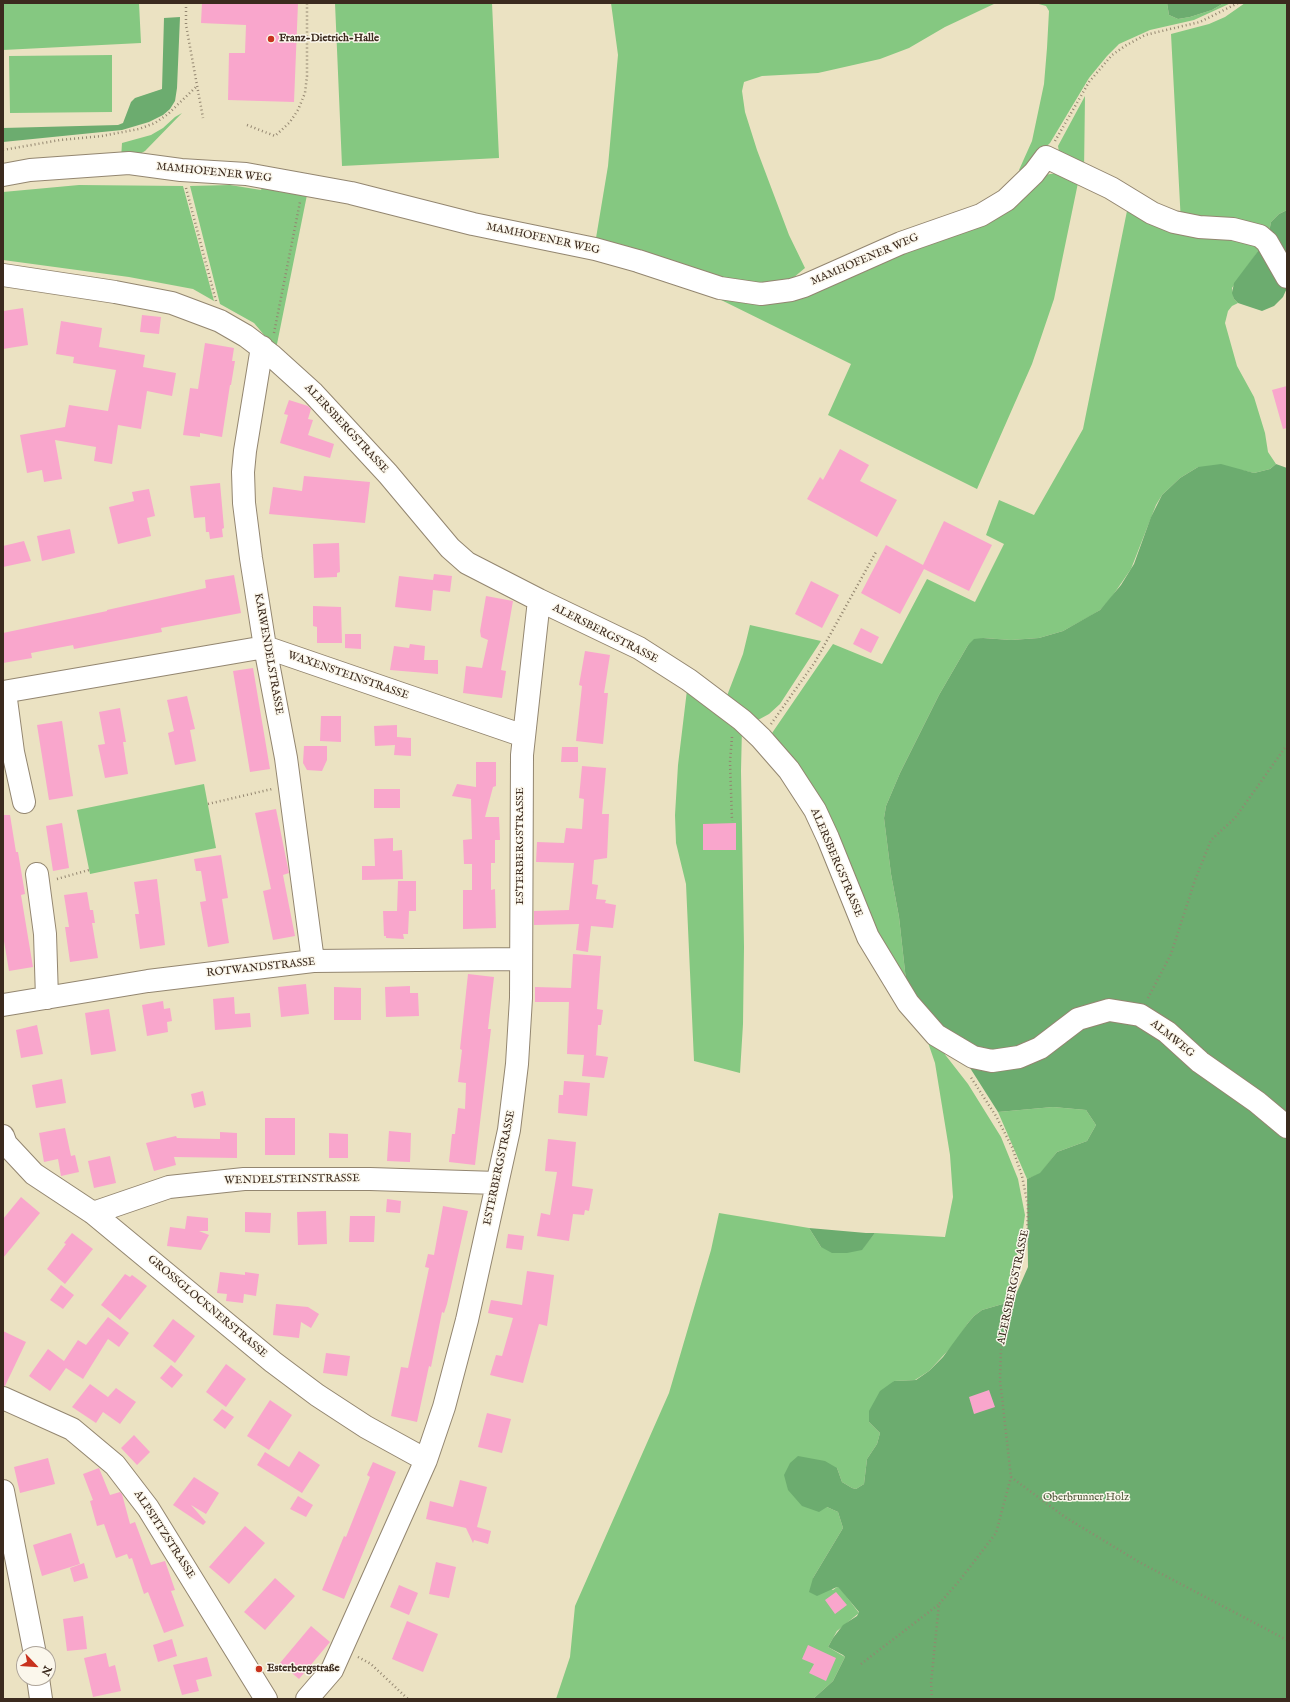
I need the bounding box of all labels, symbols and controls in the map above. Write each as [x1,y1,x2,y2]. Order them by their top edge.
place label: Franz-Dietrich-Halle [279,32,379,46]
marker: Franz-Dietrich-Halle [266,34,276,44]
street label: MAMHOFENER WEG [156,160,272,186]
street label: MAMHOFENER WEG [485,221,601,257]
street label: MAMHOFENER WEG [809,231,921,289]
street label: ALERSBERGSTRASSE [301,382,391,476]
street label: KARWENDELSTRASSE [251,592,285,716]
street label: ALERSBERGSTRASSE [550,602,660,666]
street label: WAXENSTEINSTRASSE [286,649,410,703]
street label: ESTERBERGSTRASSE [514,787,528,905]
street label: ALERSBERGSTRASSE [807,807,865,919]
street label: ROTWANDSTRASSE [206,956,316,980]
street label: ALMWEG [1147,1017,1197,1061]
street label: ESTERBERGSTRASSE [481,1109,519,1227]
street label: WENDELSTEINSTRASSE [224,1172,360,1188]
street label: ALERSBERGSTRASSE [995,1228,1033,1346]
street label: GROSSGLOCKNERSTRASSE [144,1253,270,1361]
street label: ALPSPITZSTRASSE [131,1488,197,1582]
park label: Oberbrunner Holz [1043,1491,1129,1505]
north arrow [16,1646,56,1686]
place label: Esterbergstraße [267,1662,339,1676]
text: N [38,1663,54,1678]
marker: Esterbergstraße [254,1664,264,1674]

